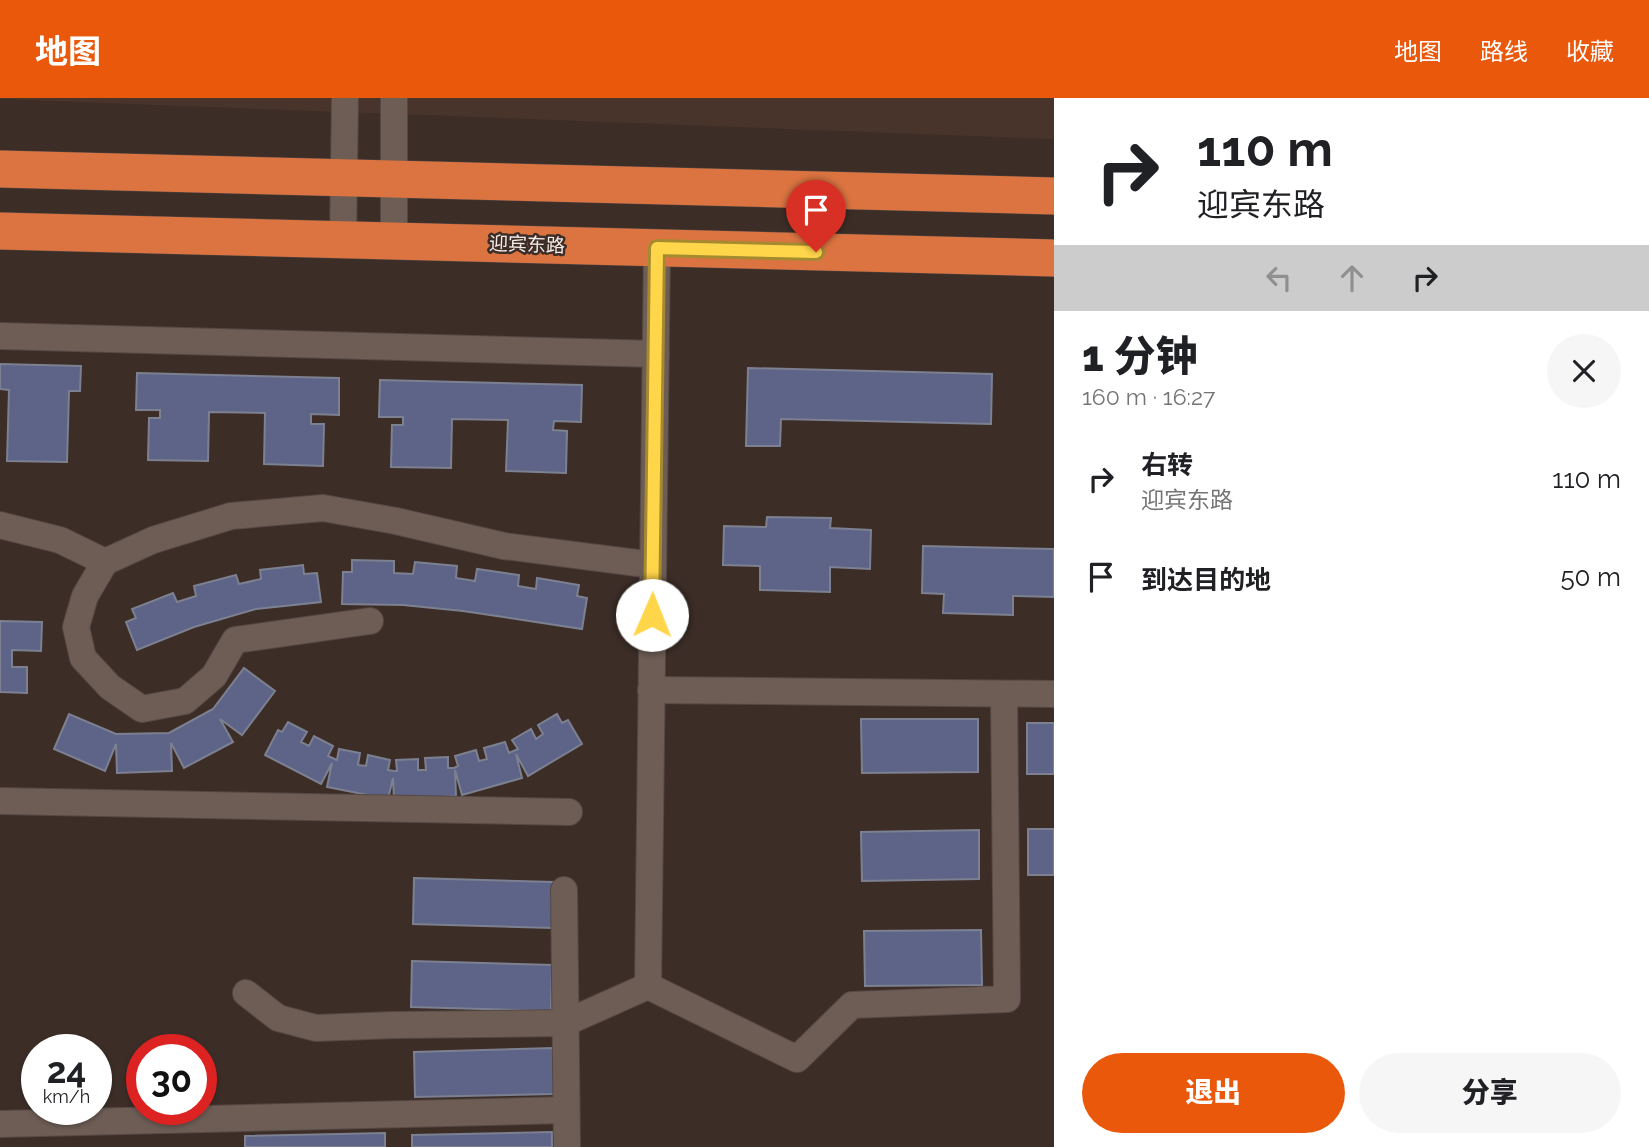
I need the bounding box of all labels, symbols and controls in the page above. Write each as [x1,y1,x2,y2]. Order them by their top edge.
text: 地图 [35,32,101,71]
text: 地图 [1394,37,1442,66]
text: 路线 [1480,37,1528,66]
text: 收藏 [1566,37,1614,66]
text: 110 m [1197,120,1333,177]
icon: right [1082,126,1173,217]
pin [786,180,846,252]
text: 迎宾东路 [1197,186,1325,223]
icon: arrive [797,191,835,229]
street label: 迎宾东路 [489,232,565,256]
icon: left [1260,259,1298,297]
icon: ahead [1333,259,1371,297]
icon: right [1406,259,1444,297]
text: 1 分钟 [1082,332,1198,381]
button: close [1547,334,1621,408]
text: 160 m · 16:27 [1082,383,1215,410]
text: 右转 [1141,450,1193,480]
icon: right [1082,460,1120,498]
text: 110 m [1552,464,1621,494]
text: 迎宾东路 [1141,486,1233,513]
icon: arrive [1082,558,1120,596]
text: 50 m [1560,562,1621,592]
text: 到达目的地 [1141,565,1271,595]
position arrow [615,578,689,652]
speed limit sign: 30 [126,1034,217,1125]
text: 24 [47,1050,86,1091]
button: 退出 [1082,1053,1345,1133]
button: 分享 [1359,1053,1621,1133]
text: km/h [43,1086,90,1107]

